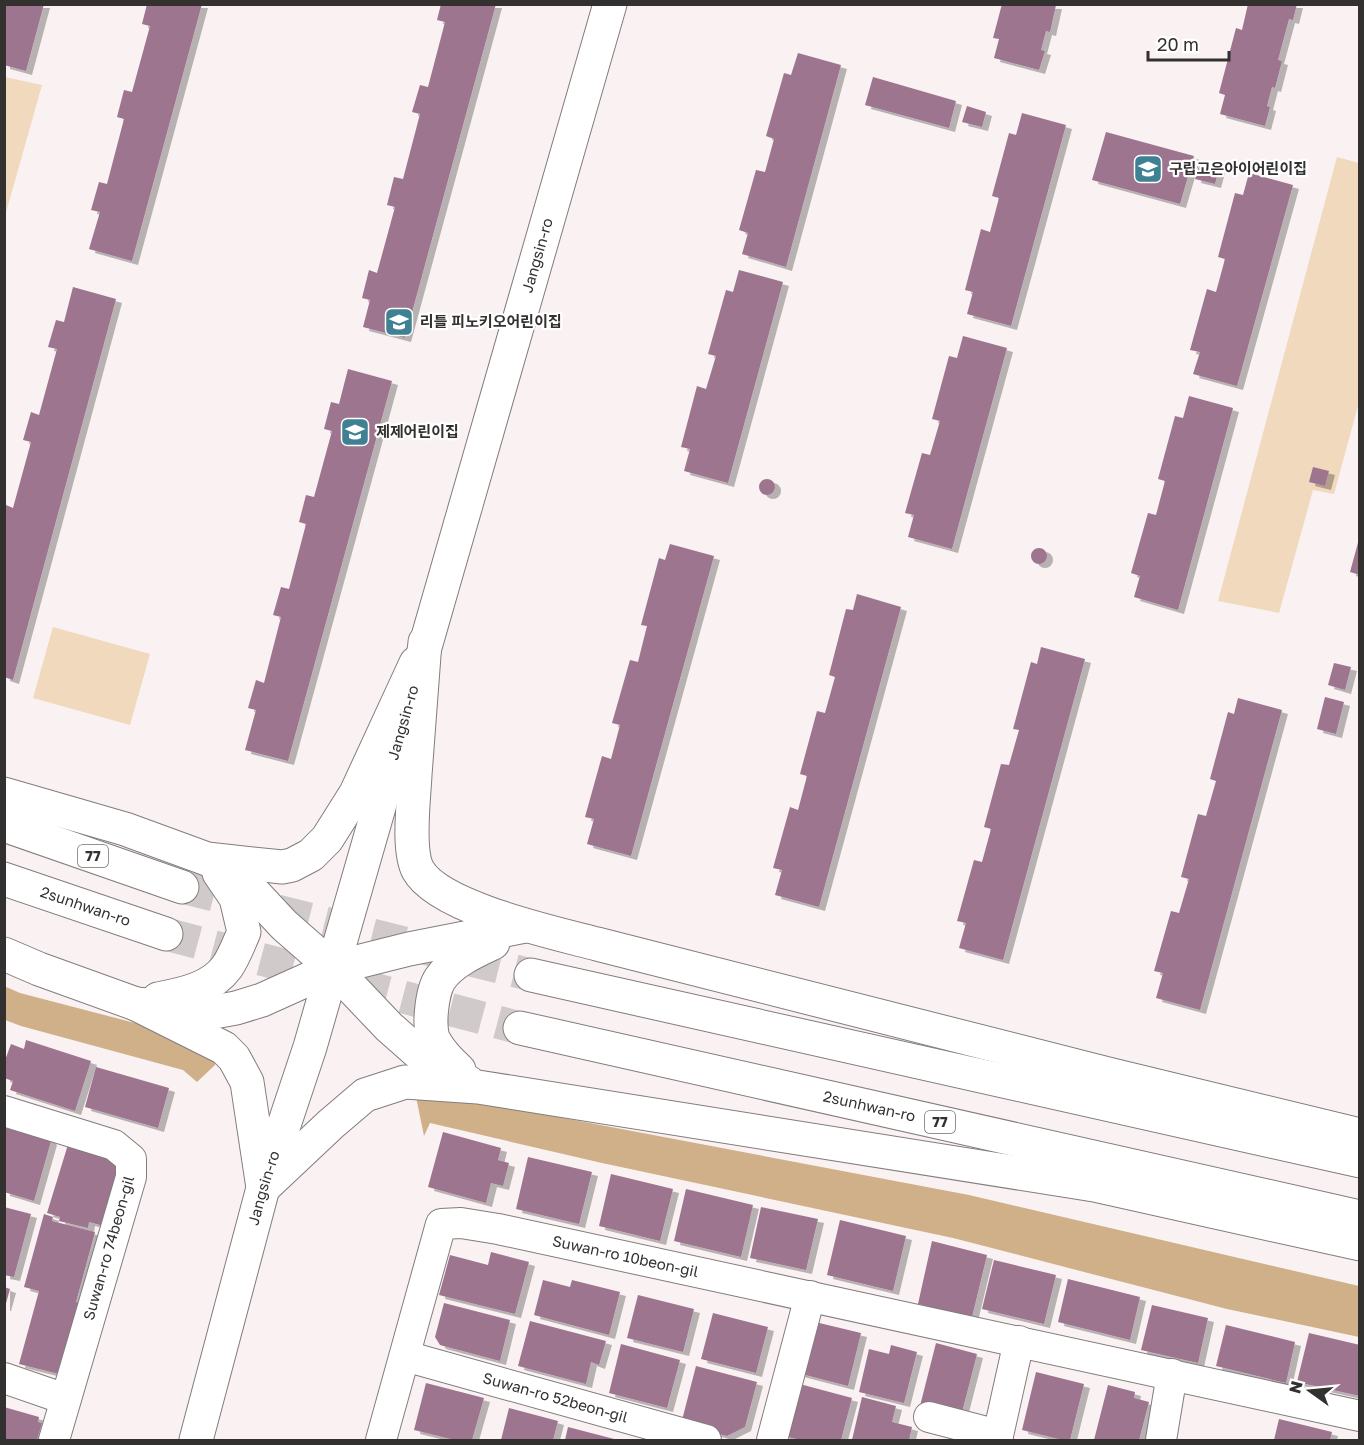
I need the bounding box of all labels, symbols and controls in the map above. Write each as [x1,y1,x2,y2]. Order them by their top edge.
scale bar [1148,24,1229,62]
text: 20 m [1157,33,1199,55]
school or university icon: 구립고은아이어린이집 [1132,153,1164,185]
place label: 구립고은아이어린이집 [1169,159,1307,177]
street label: Jangsin-ro [517,216,556,295]
school or university icon: 리틀 피노키오어린이집 [383,306,415,338]
place label: 리틀 피노키오어린이집 [420,312,562,330]
school or university icon: 제제어린이집 [339,416,371,448]
place label: 제제어린이집 [376,422,459,440]
street label: Jangsin-ro [383,683,422,762]
road number: 77 [78,845,108,867]
street label: 2sunhwan-ro [38,882,133,929]
street label: 2sunhwan-ro [822,1087,917,1125]
road number: 77 [925,1111,955,1133]
street label: Jangsin-ro [244,1148,283,1227]
street label: Suwan-ro 74beon-gil [79,1173,137,1322]
street label: Suwan-ro 10beon-gil [551,1231,700,1280]
north arrow [1280,1361,1340,1421]
street label: Suwan-ro 52beon-gil [481,1368,630,1426]
text: N [1284,1379,1307,1396]

